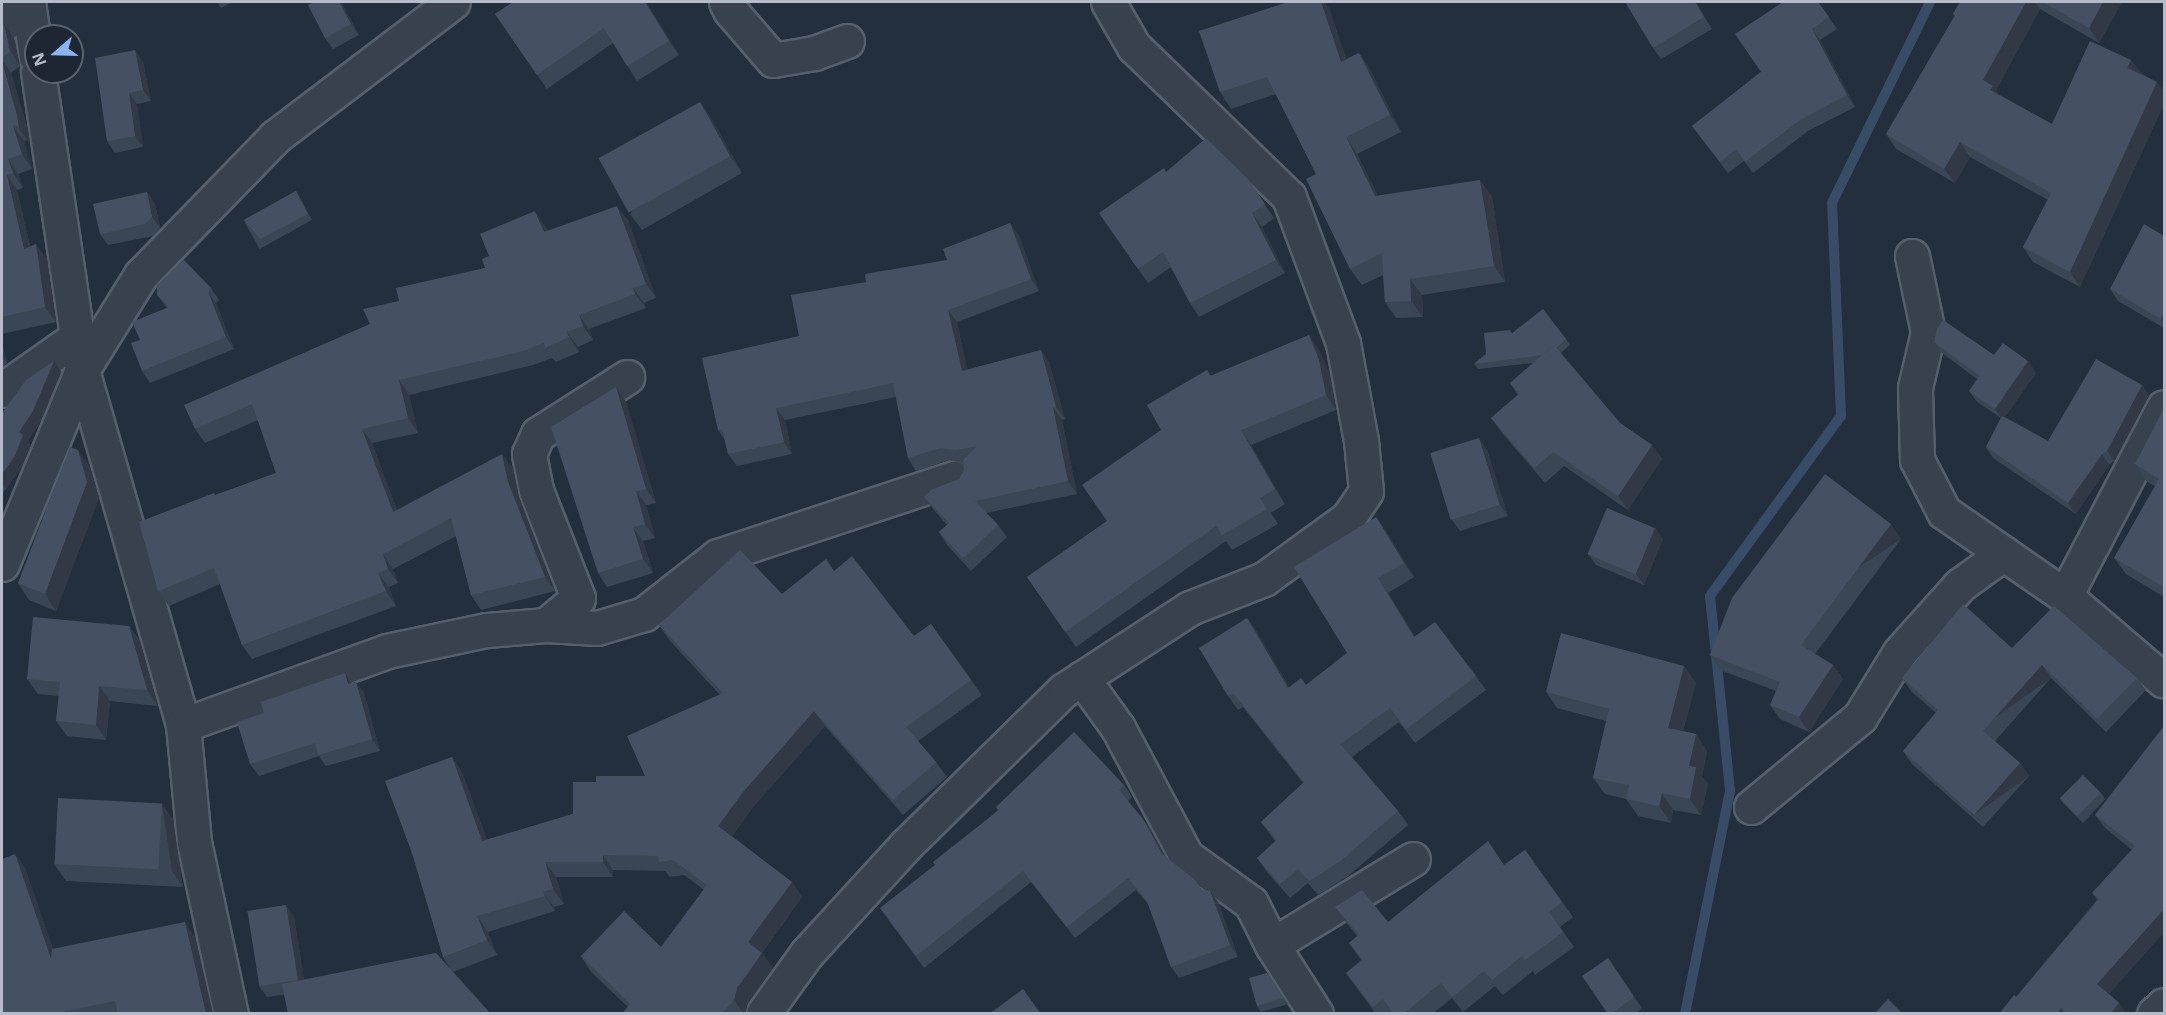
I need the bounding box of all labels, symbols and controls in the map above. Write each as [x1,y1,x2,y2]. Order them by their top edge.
north arrow [24,24,84,84]
text: N [26,50,52,69]

